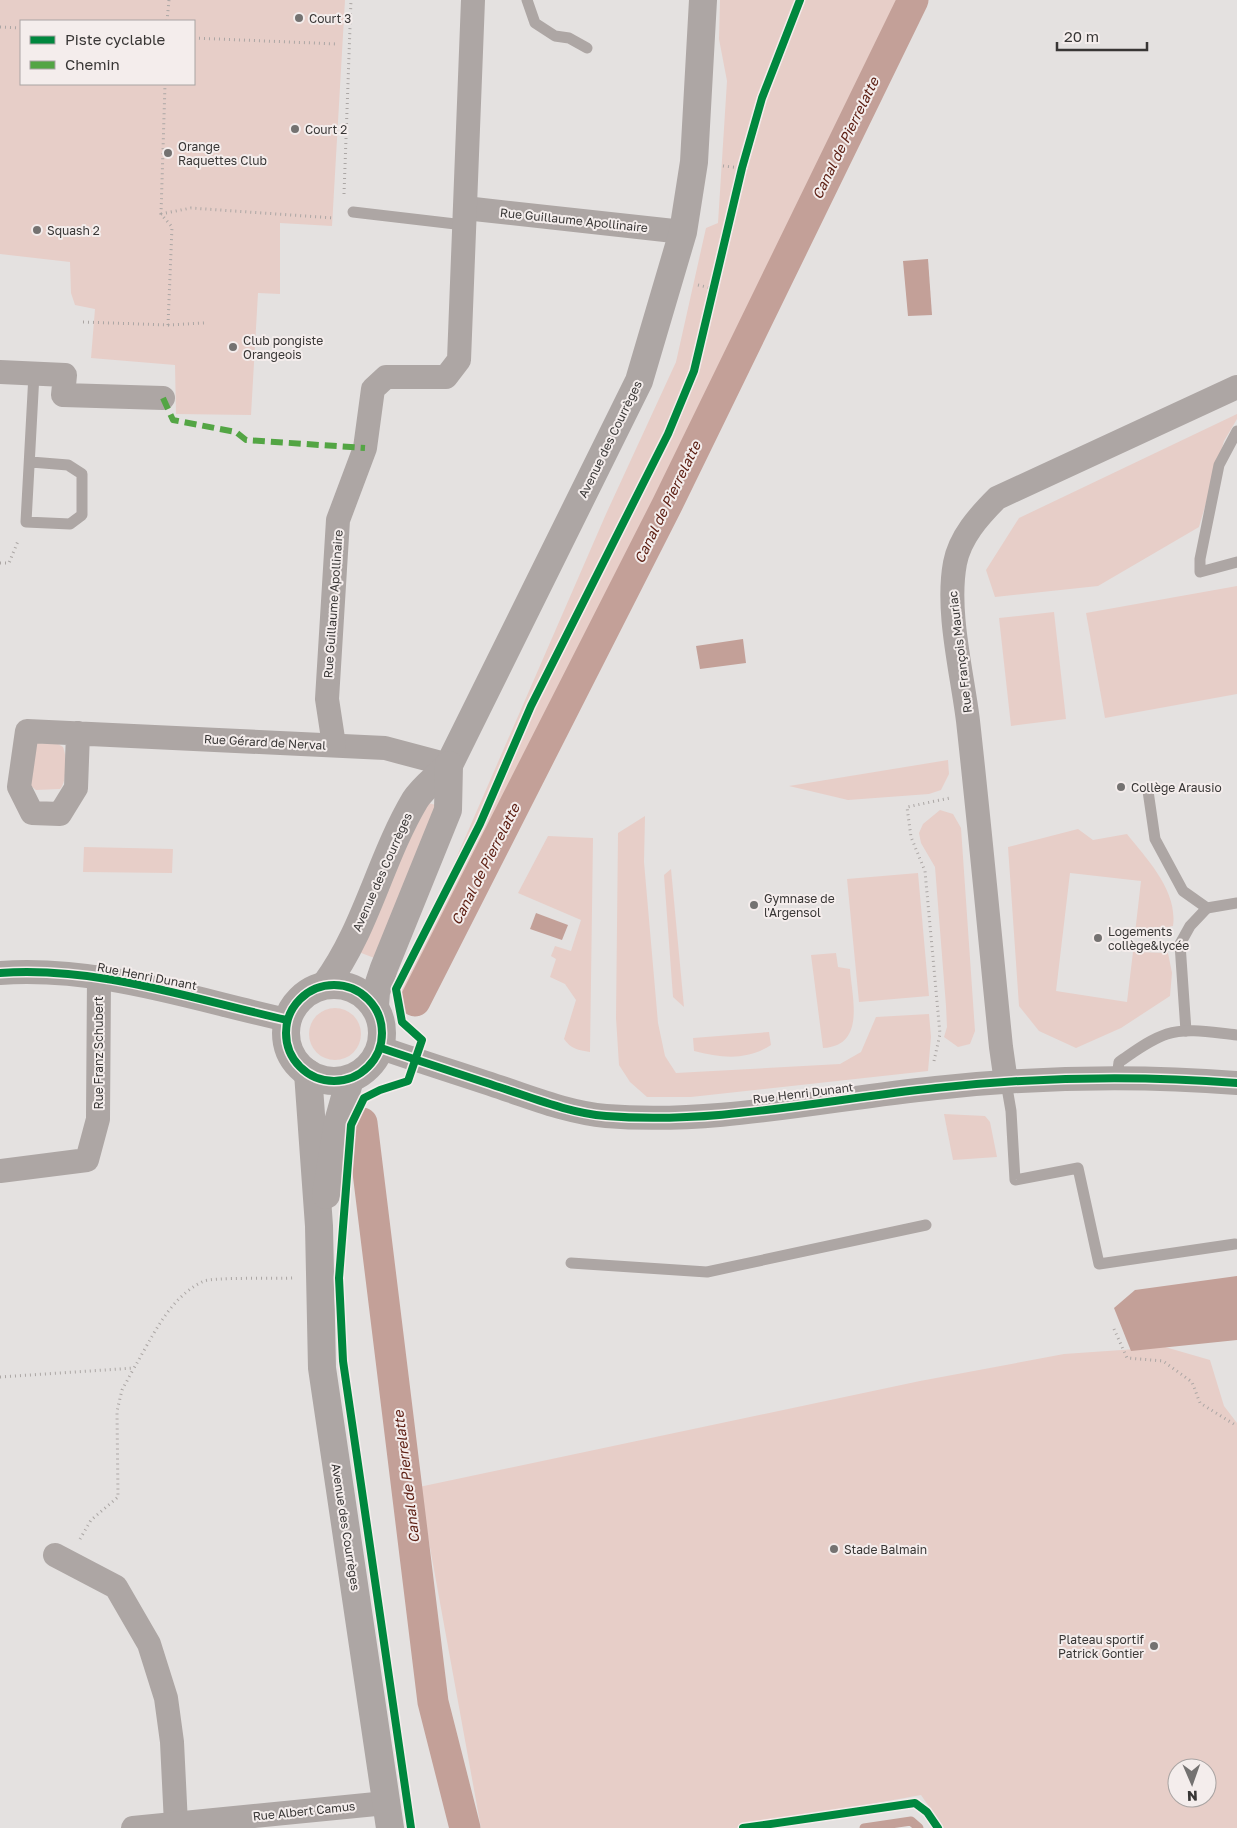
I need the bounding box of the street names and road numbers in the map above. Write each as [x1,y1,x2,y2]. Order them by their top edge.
street label: Rue Guillaume Apollinaire [499,205,649,235]
street label: Avenue des Courrèges [575,378,645,500]
street label: Rue Guillaume Apollinaire [320,529,346,679]
street label: Rue François Mauriac [945,590,975,714]
street label: Rue Gérard de Nerval [204,731,327,753]
street label: Avenue des Courrèges [349,810,415,934]
street label: Rue Henri Dunant [96,959,198,993]
street label: Rue Franz Schubert [91,996,106,1110]
street label: Rue Henri Dunant [752,1079,854,1107]
street label: Avenue des Courrèges [329,1462,363,1592]
street label: Rue Albert Camus [252,1798,356,1824]

